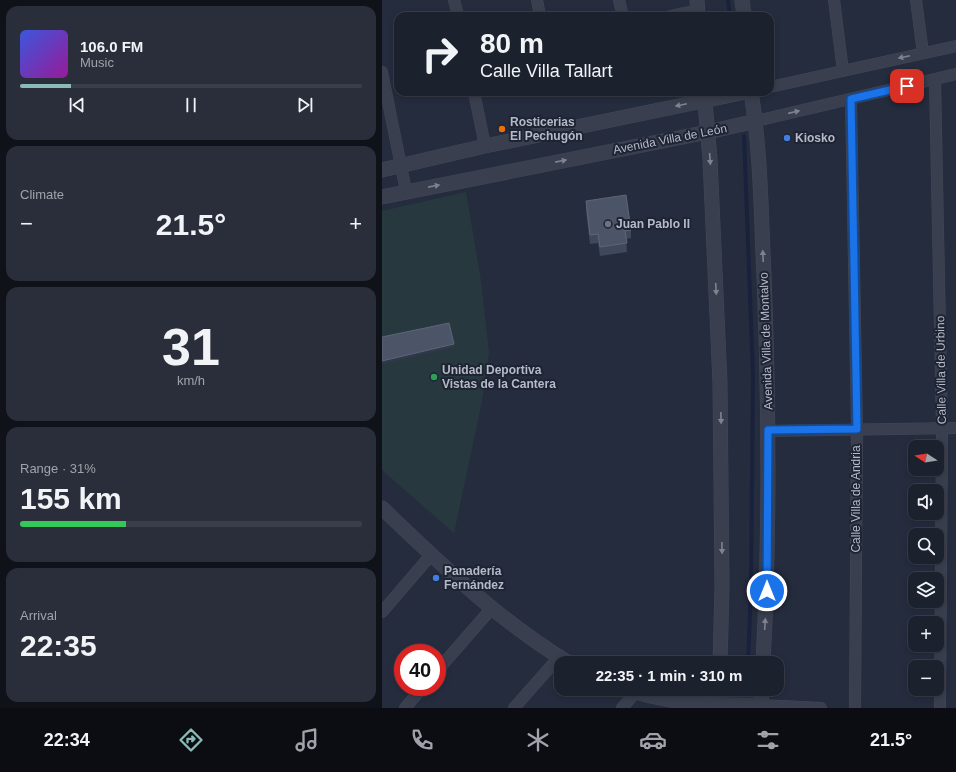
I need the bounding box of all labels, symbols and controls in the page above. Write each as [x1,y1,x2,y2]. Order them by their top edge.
icon: right [414,28,466,80]
text: 80 m [480,28,544,59]
text: 106.0 FM [80,38,143,55]
text: Music [80,55,114,70]
one-way arrow [898,55,910,61]
text: Calle Villa Tallart [480,61,612,81]
pin [890,69,924,103]
icon: arrive [896,75,918,97]
icon: previous [66,94,88,116]
icon: pause [180,94,202,116]
icon: next [294,94,316,116]
one-way arrow [675,103,687,109]
one-way arrow [788,109,800,115]
place label: Rosticerias El Pechugón [510,115,583,143]
street label: Avenida Villa de León [612,121,728,157]
marker: Rosticerias El Pechugón [497,124,507,134]
place label: Kiosko [795,131,835,145]
marker: Kiosko [782,133,792,143]
one-way arrow [707,153,713,166]
one-way arrow [555,157,568,163]
one-way arrow [428,182,440,188]
text: Climate [20,187,64,202]
text: 21.5° [156,208,226,241]
text: − [20,211,33,236]
text: + [349,211,362,236]
place label: Juan Pablo II [616,217,690,231]
marker: Juan Pablo II [603,219,613,229]
one-way arrow [760,249,766,262]
street label: Avenida Villa de Montalvo [757,272,775,410]
one-way arrow [713,283,719,296]
street label: Calle Villa de Urbino [933,315,949,424]
text: 31 [162,318,220,376]
place label: Unidad Deportiva Vistas de la Cantera [442,363,556,391]
marker: Unidad Deportiva Vistas de la Cantera [429,372,439,382]
text: km/h [177,373,205,388]
one-way arrow [718,412,724,425]
north arrow [908,440,944,476]
map controls [908,440,944,696]
street label: Calle Villa de Andria [849,445,863,553]
text: Range · 31% [20,461,96,476]
text: 155 km [20,482,122,515]
button: sound [908,484,944,520]
button: search [908,528,944,564]
one-way arrow [719,542,725,555]
place label: Panadería Fernández [444,564,504,592]
position arrow [746,570,788,612]
button: layers [908,572,944,608]
marker: Panadería Fernández [431,573,441,583]
text: Arrival [20,608,57,623]
button: + [908,616,944,652]
one-way arrow [762,618,769,630]
text: 22:35 [20,629,97,662]
speed limit sign: 40 [394,644,446,696]
button: − [908,660,944,696]
text: 22:35 · 1 min · 310 m [596,667,742,684]
icon: directions [177,726,205,754]
icon: music [293,726,321,754]
icon: phone [408,726,436,754]
icon: climate [524,726,552,754]
icon: car [639,726,667,754]
icon: filters [754,726,782,754]
text: 22:34 [44,730,90,750]
text: 21.5° [870,730,912,750]

